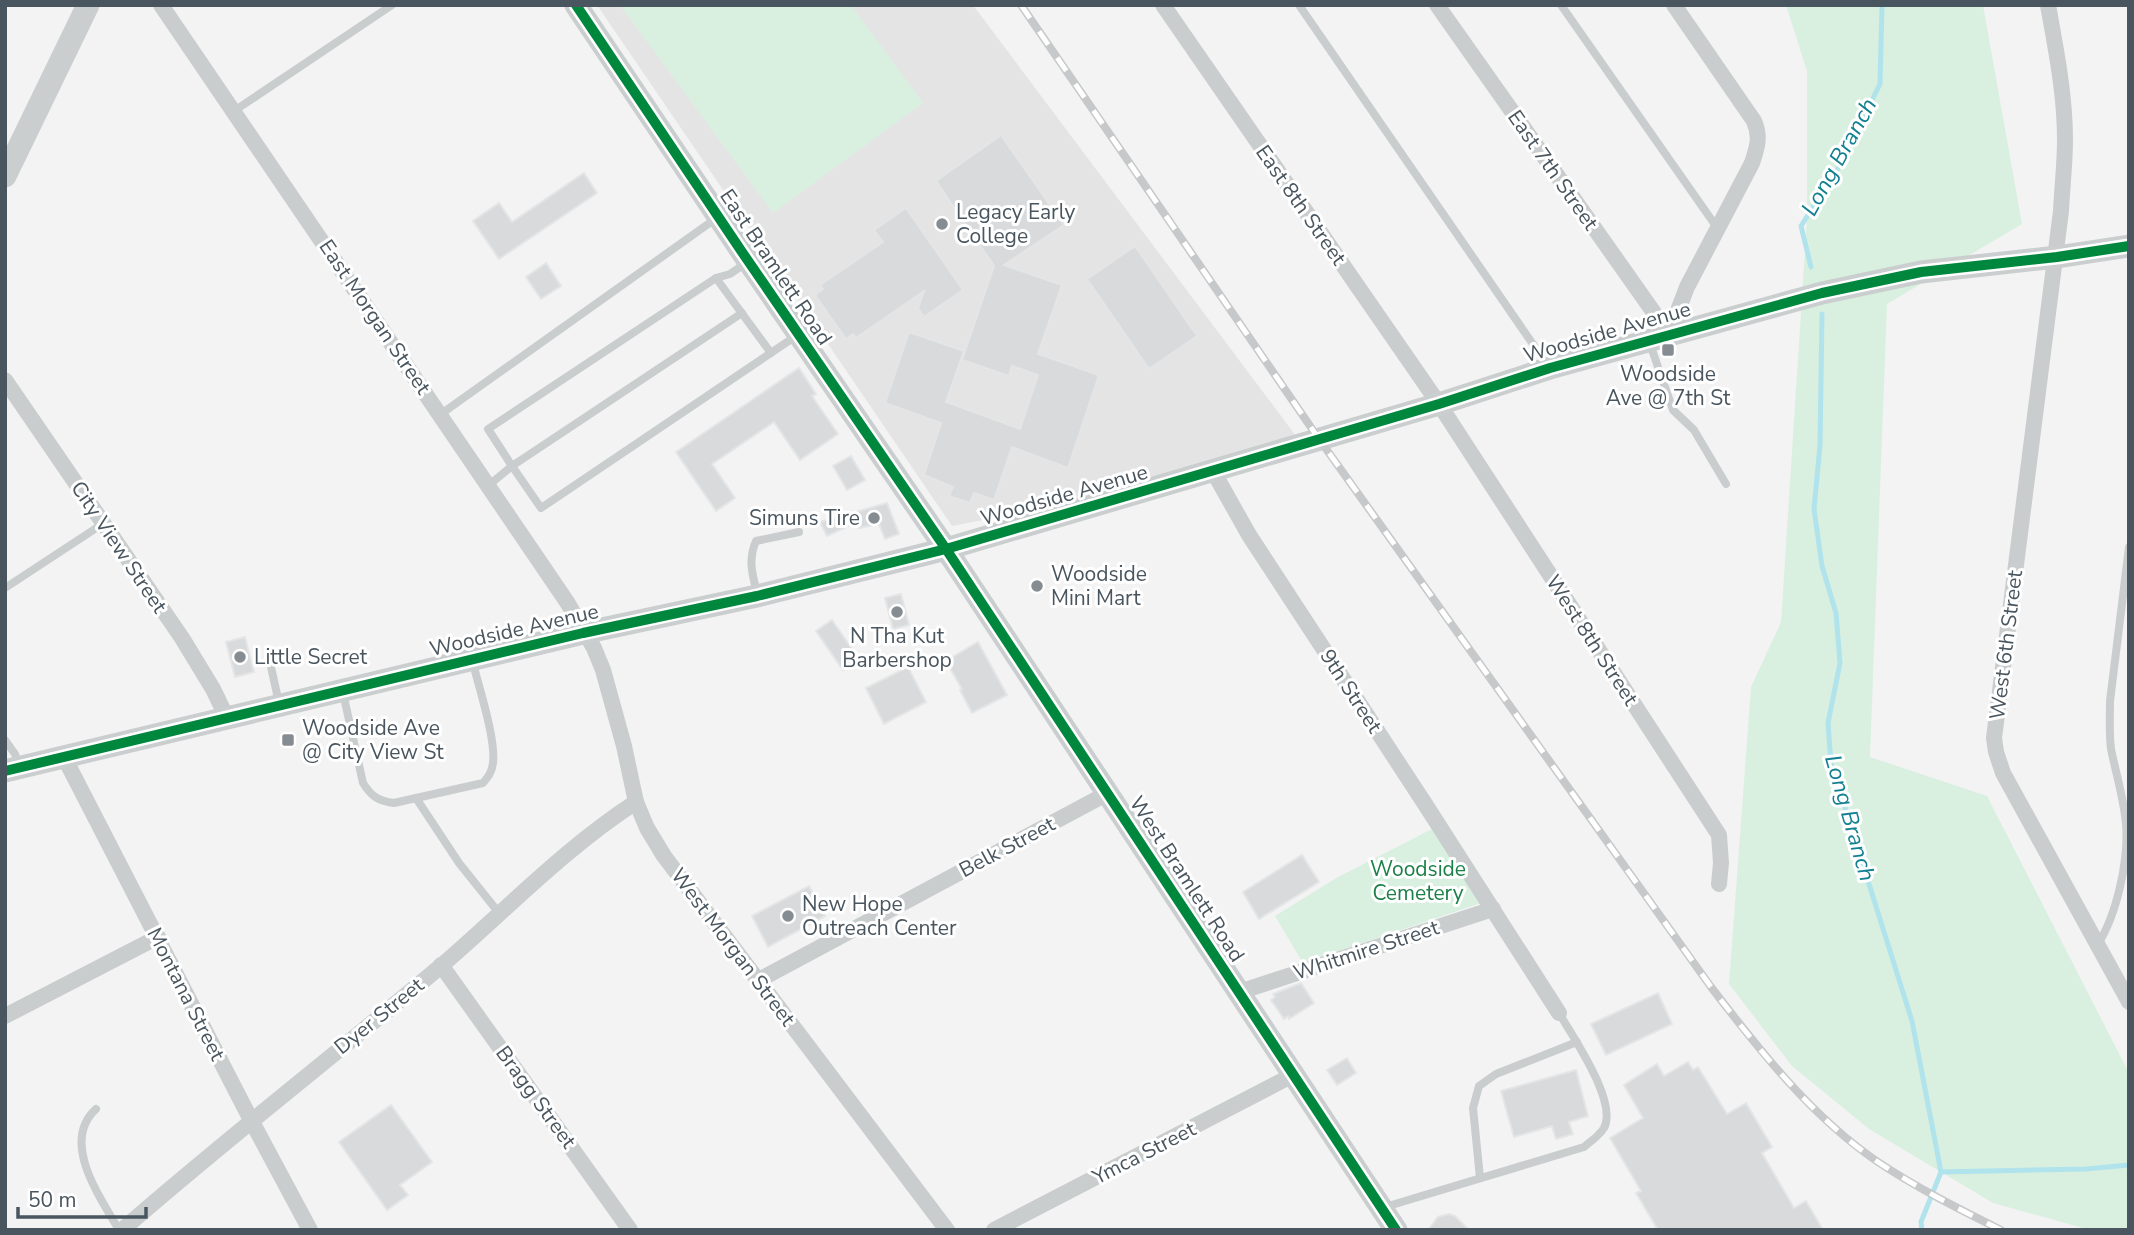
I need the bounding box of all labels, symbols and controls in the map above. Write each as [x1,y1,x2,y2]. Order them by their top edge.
water label: Long Branch [1794,93,1884,221]
street label: East 7th Street [1501,104,1605,236]
street label: East 8th Street [1249,139,1353,271]
street label: East Bramlett Road [713,183,839,351]
place label: Legacy Early College [956,198,1076,250]
marker: Legacy Early College [934,216,950,232]
street label: East Morgan Street [313,234,438,400]
street label: Woodside Avenue [1520,295,1694,369]
marker: Woodside Ave @ 7th St [1660,342,1676,358]
place label: Woodside Ave @ 7th St [1606,360,1731,412]
street label: Woodside Avenue [977,458,1151,532]
street label: City View Street [64,476,174,619]
place label: Simuns Tire [749,504,860,532]
marker: Simuns Tire [866,510,882,526]
place label: Woodside Mini Mart [1051,560,1147,612]
street label: West 6th Street [1983,568,2029,721]
street label: West 8th Street [1539,569,1645,711]
marker: Woodside Mini Mart [1029,578,1045,594]
street label: Woodside Avenue [427,597,601,663]
marker: N Tha Kut Barbershop [889,604,905,620]
place label: N Tha Kut Barbershop [842,622,952,674]
place label: Little Secret [254,643,368,671]
street label: 9th Street [1314,644,1389,739]
marker: Little Secret [232,649,248,665]
place label: Woodside Ave @ City View St [302,714,444,766]
marker: Woodside Ave @ City View St [280,732,296,748]
water label: Long Branch [1817,751,1883,885]
street label: West Bramlett Road [1123,791,1251,967]
street label: Belk Street [954,810,1060,884]
park label: Woodside Cemetery [1370,855,1466,907]
street label: West Morgan Street [664,862,802,1032]
place label: New Hope Outreach Center [802,890,957,942]
marker: New Hope Outreach Center [780,908,796,924]
street label: Whitmire Street [1290,913,1443,987]
street label: Montana Street [140,923,232,1066]
street label: Dyer Street [328,971,430,1061]
street label: Bragg Street [489,1040,583,1154]
street label: Ymca Street [1087,1115,1201,1191]
scale bar [18,1176,145,1220]
text: 50 m [28,1186,77,1214]

